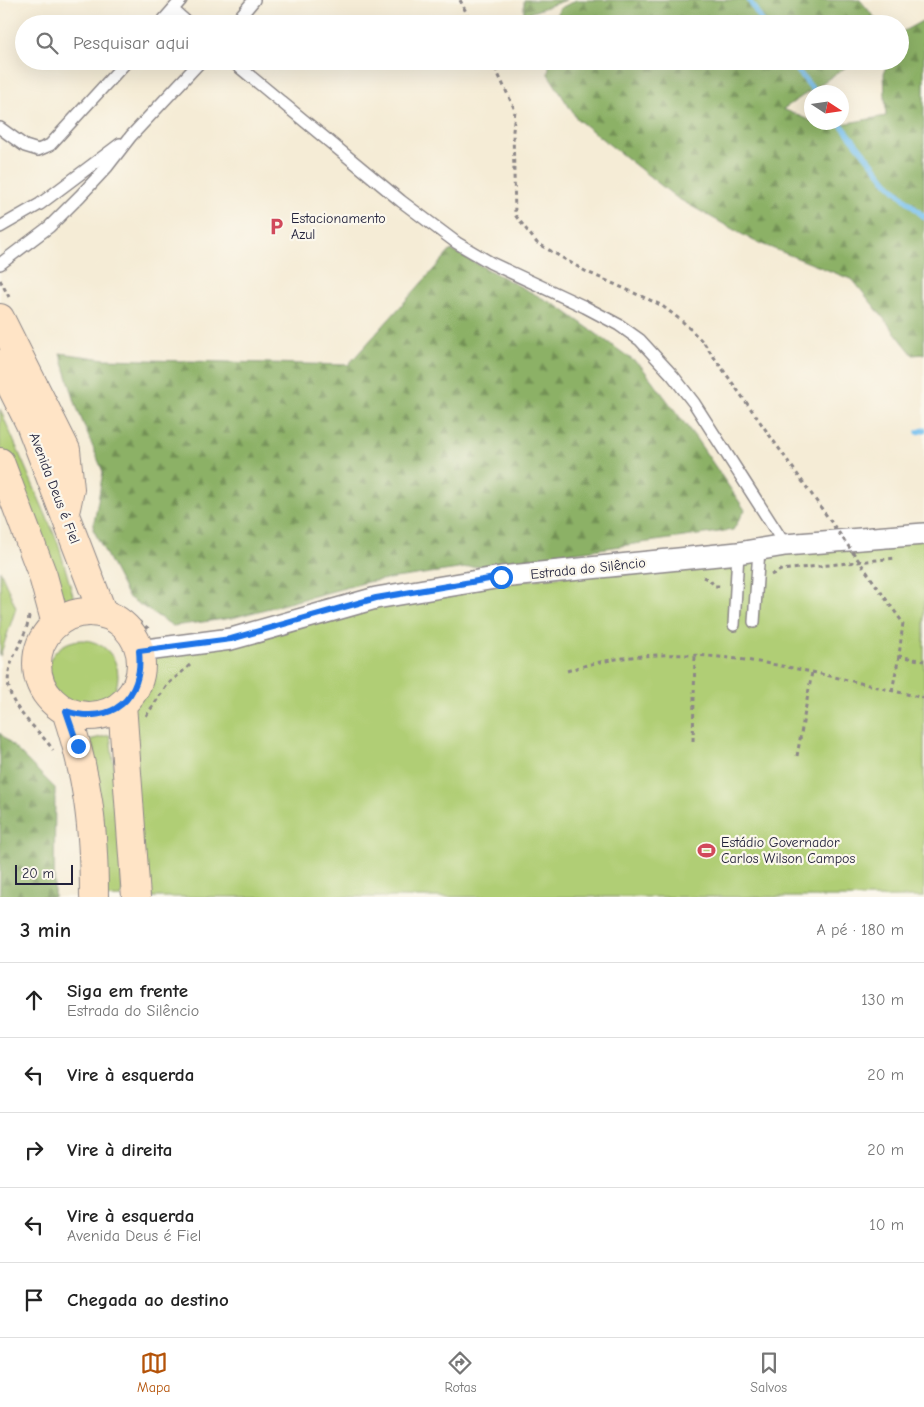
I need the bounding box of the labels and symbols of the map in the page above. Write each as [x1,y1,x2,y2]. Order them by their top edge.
north arrow [804,85,849,130]
place label: Estacionamento Azul [291,210,386,243]
parking icon: Estacionamento Azul [267,216,287,236]
street label: Avenida Deus é Fiel [26,430,84,546]
street label: Estrada do Silêncio [530,554,646,583]
route start [490,566,513,589]
route end [67,735,90,758]
place label: Estádio Governador Carlos Wilson Campos [721,834,855,867]
sports icon: Estádio Governador Carlos Wilson Campos [697,840,717,860]
scale bar [15,862,72,885]

